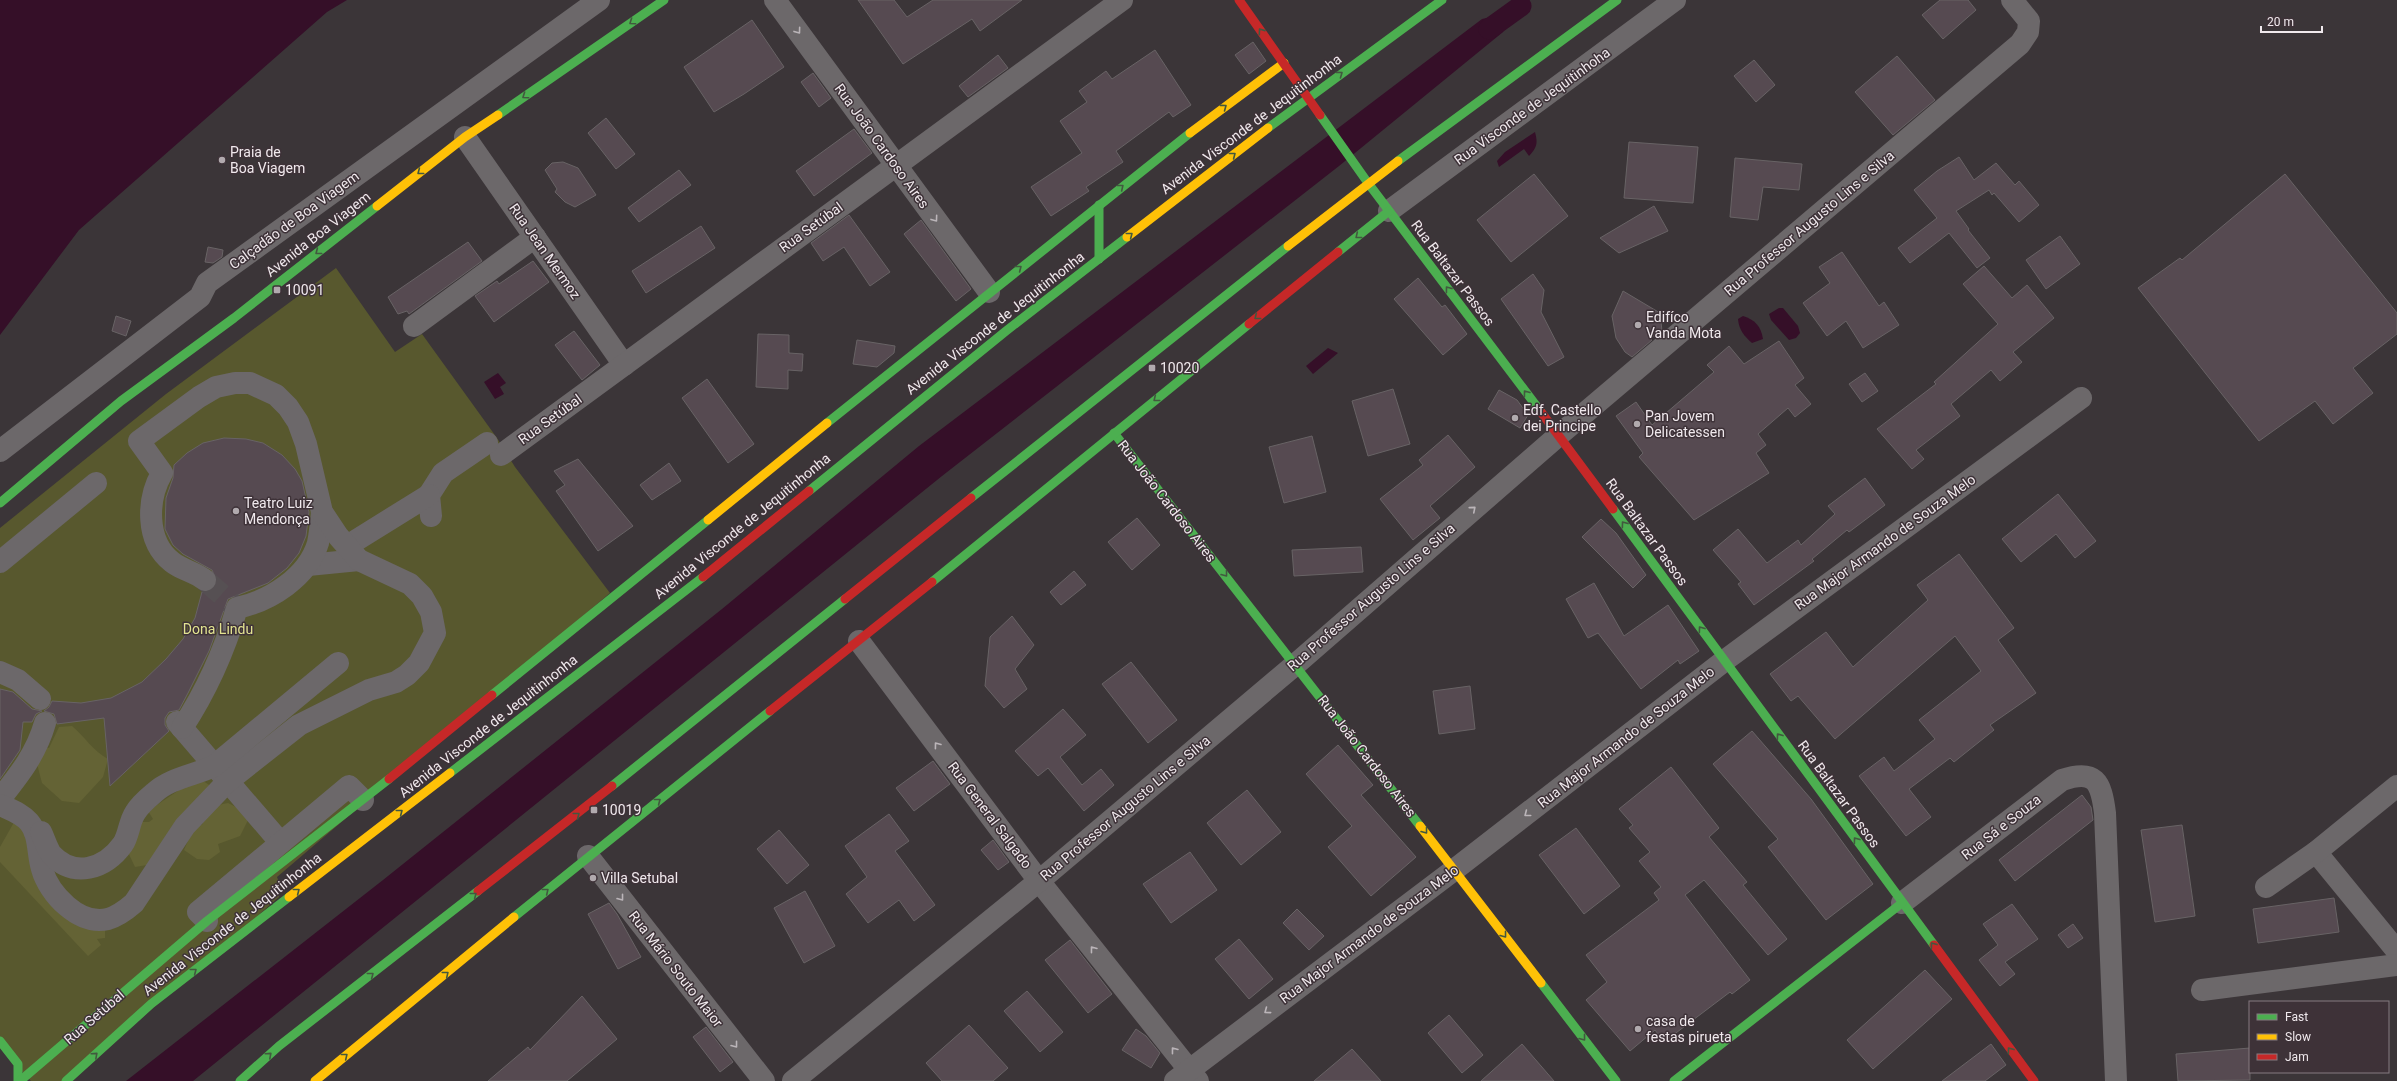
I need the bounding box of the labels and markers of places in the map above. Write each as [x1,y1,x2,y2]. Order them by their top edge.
place label: Praia de Boa Viagem [230,144,305,176]
marker: Praia de Boa Viagem [217,155,227,165]
place label: 10091 [285,282,324,298]
marker: 10091 [272,285,282,295]
place label: Edifíco Vanda Mota [1646,309,1721,341]
marker: Edifíco Vanda Mota [1633,320,1643,330]
place label: 10020 [1160,360,1199,376]
marker: 10020 [1147,363,1157,373]
place label: Edf. Castello dei Principe [1523,402,1602,434]
place label: Pan Jovem Delicatessen [1645,408,1725,440]
marker: Edf. Castello dei Principe [1510,413,1520,423]
marker: Pan Jovem Delicatessen [1632,419,1642,429]
place label: Teatro Luiz Mendonça [244,495,313,527]
marker: Teatro Luiz Mendonça [231,506,241,516]
place label: 10019 [602,802,641,818]
marker: 10019 [589,805,599,815]
place label: Villa Setubal [601,870,678,886]
marker: Villa Setubal [588,873,598,883]
place label: casa de festas pirueta [1646,1013,1732,1045]
marker: casa de festas pirueta [1633,1024,1643,1034]

